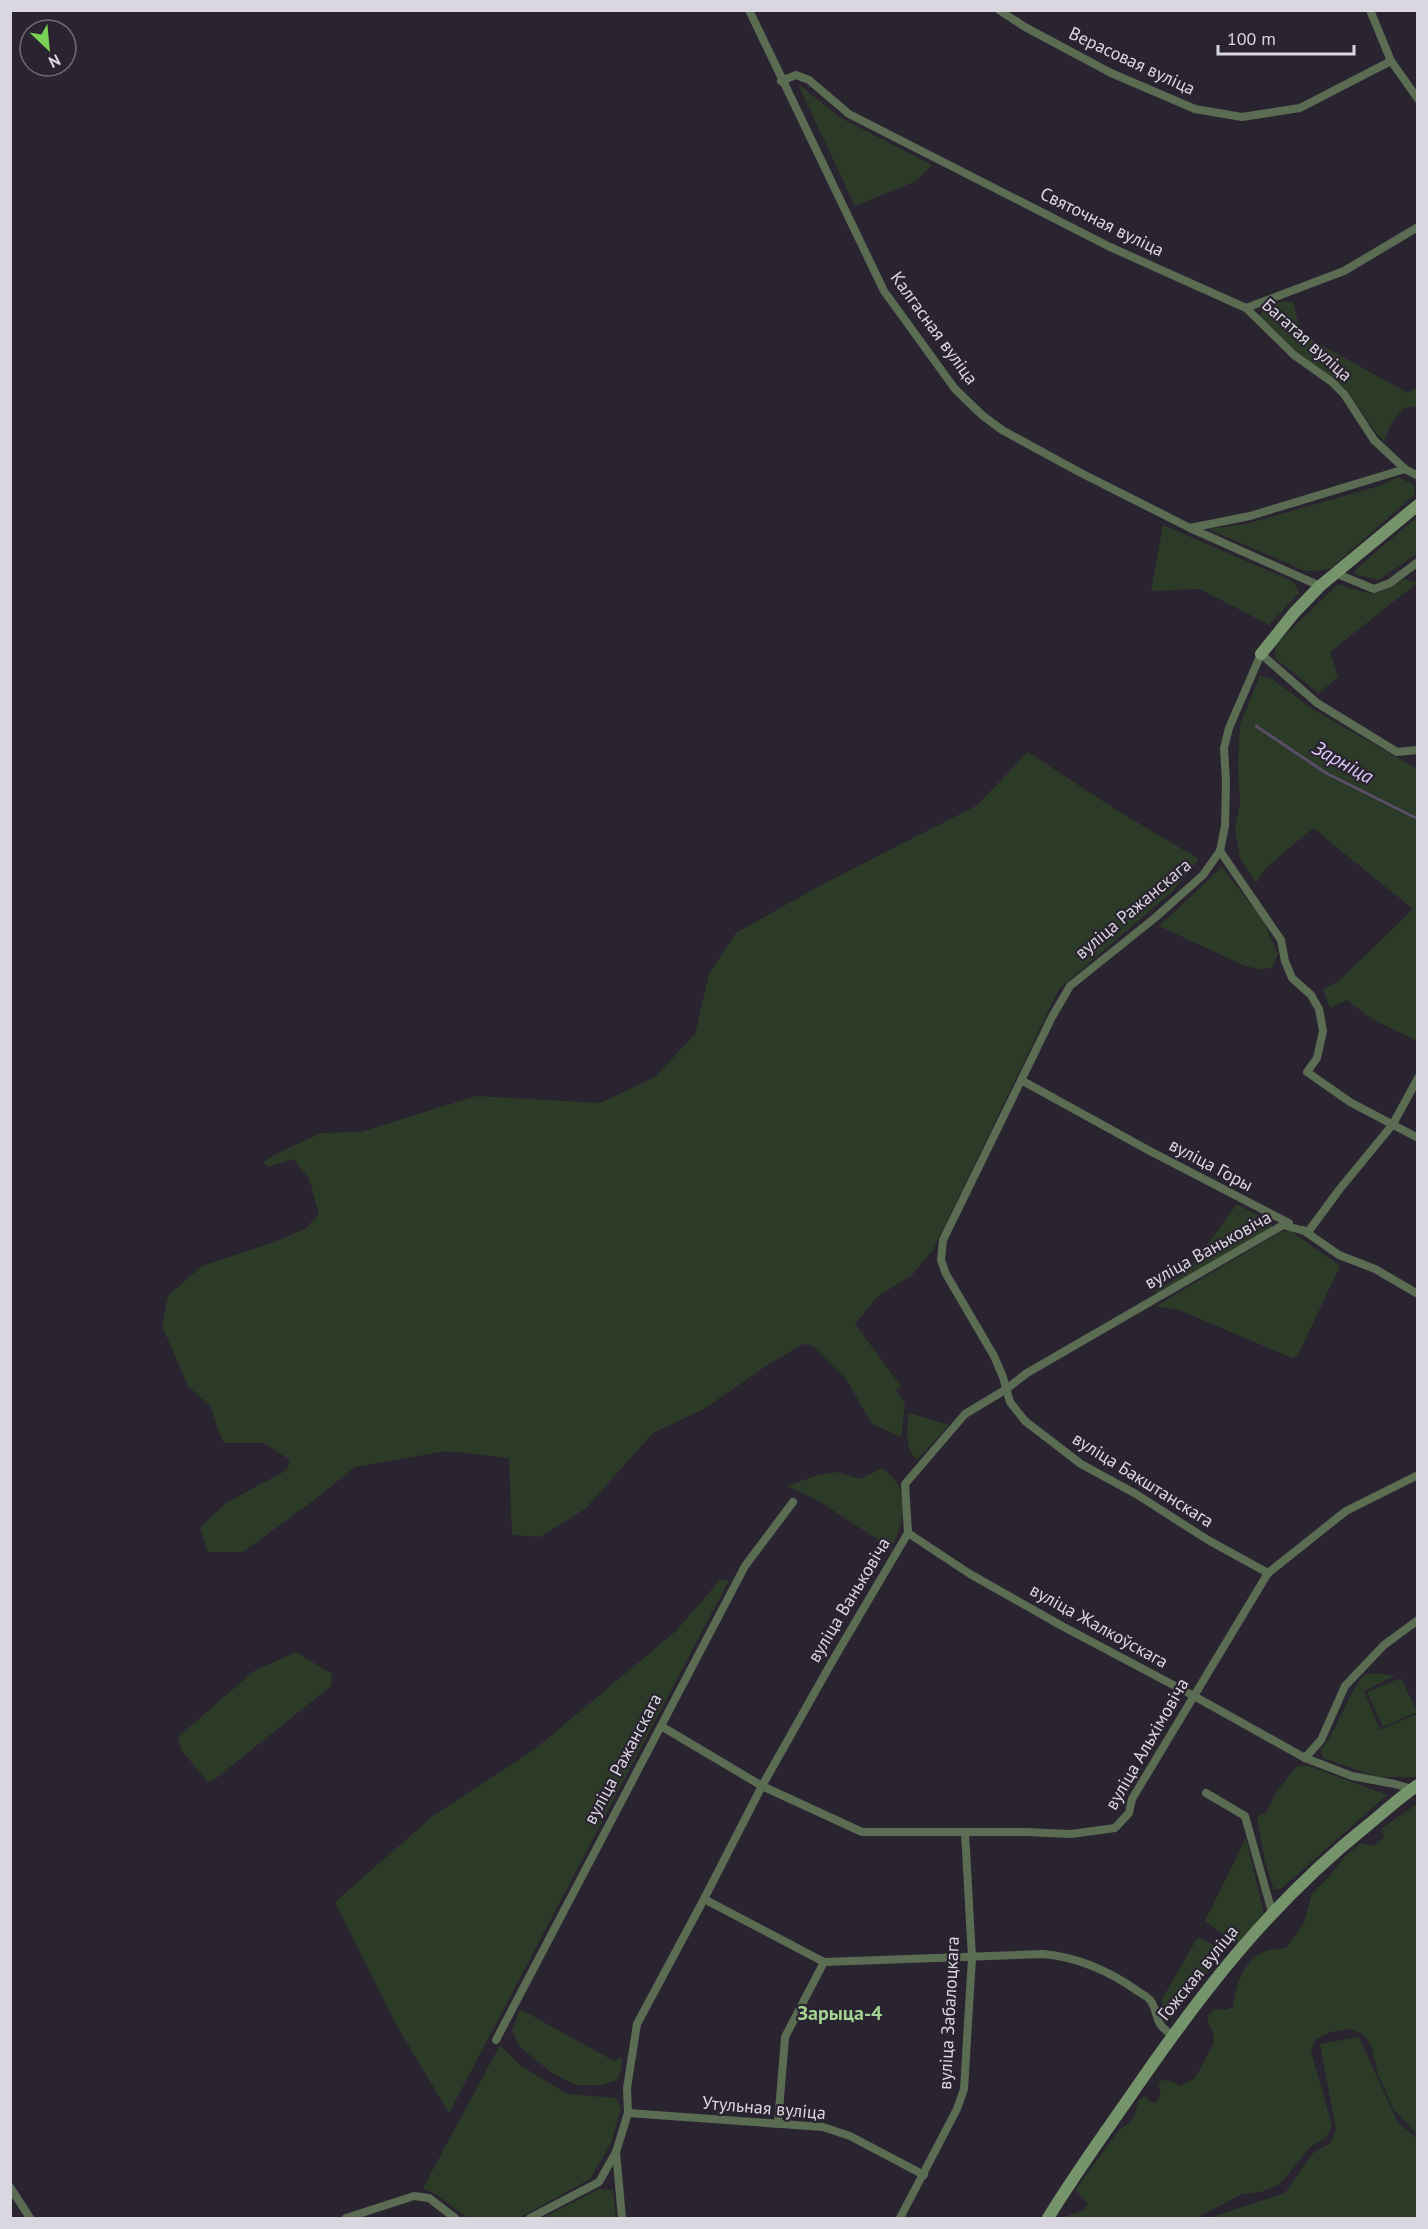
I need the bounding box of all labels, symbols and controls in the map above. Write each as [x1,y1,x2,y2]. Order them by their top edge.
north arrow [18,18,78,78]
scale bar [1218,18,1354,56]
street label: Верасовая вуліца [1065,21,1199,100]
text: 100 m [1227,27,1276,50]
text: N [45,50,64,73]
street label: Святочная вуліца [1037,182,1168,261]
street label: Калгасная вуліца [886,267,983,389]
street label: Багатая вуліца [1257,293,1357,386]
water label: Зарніца [1308,735,1378,790]
street label: вуліца Ражанскага [1070,853,1195,964]
street label: вуліца Горы [1165,1133,1257,1196]
street label: вуліца Ваньковіча [1140,1205,1275,1294]
street label: вуліца Бакштанскага [1068,1427,1218,1532]
street label: вуліца Ваньковіча [802,1533,895,1666]
street label: вуліца Жалкоўскага [1026,1578,1172,1673]
street label: вуліца Альхімовіча [1100,1674,1194,1814]
street label: вуліца Ражанскага [578,1689,667,1828]
street label: Гожская вуліца [1152,1920,1243,2025]
street label: вуліца Забалоцкага [933,1936,964,2090]
district label: Зарыца-4 [798,2000,883,2026]
street label: Утульная вуліца [701,2091,827,2124]

